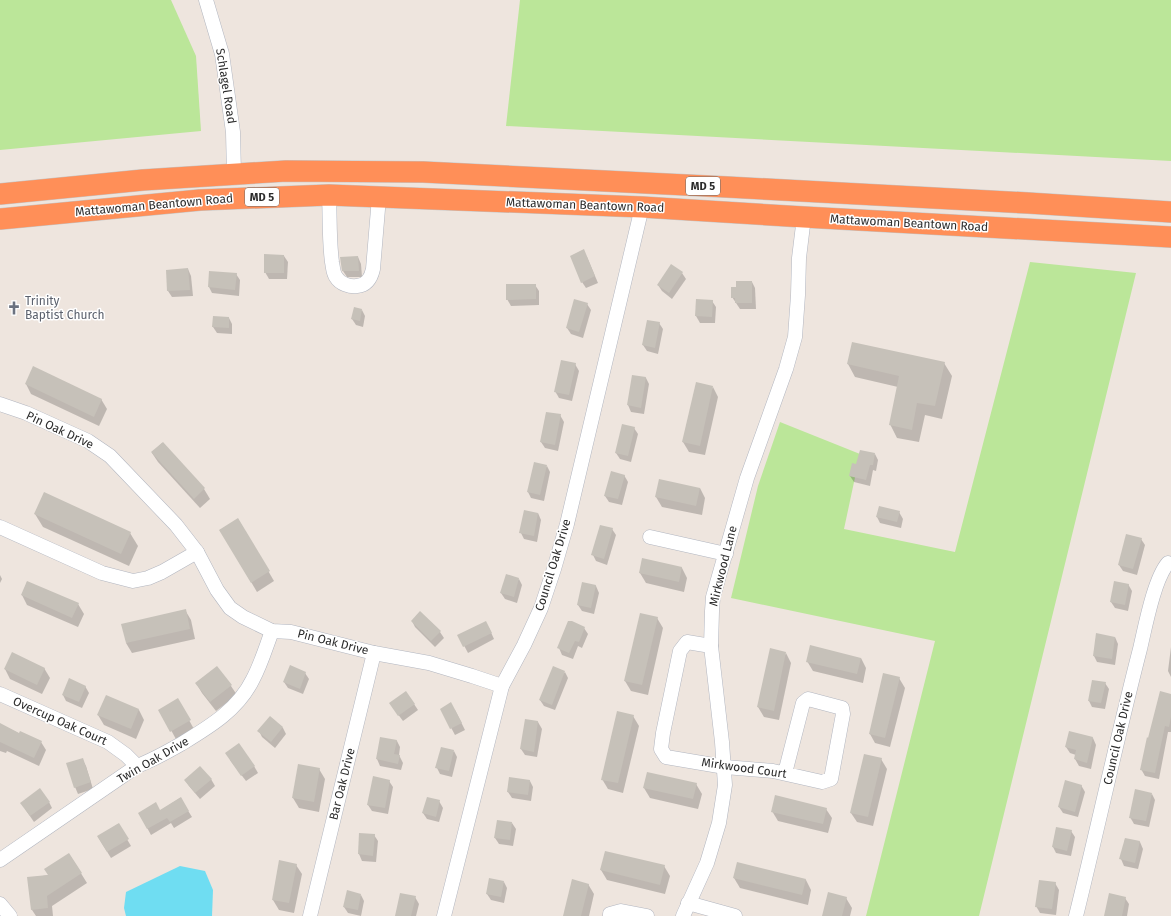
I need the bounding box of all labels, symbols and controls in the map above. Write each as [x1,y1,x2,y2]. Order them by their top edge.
street label: Schlagel Road [213,47,239,125]
road number: MD 5 [686,177,720,195]
road number: MD 5 [245,188,279,206]
street label: Mattawoman Beantown Road [74,191,234,219]
street label: Mattawoman Beantown Road [506,195,664,215]
street label: Mattawoman Beantown Road [830,212,988,234]
place label: Trinity Baptist Church [25,294,104,322]
church icon: Trinity Baptist Church [6,300,22,316]
street label: Pin Oak Drive [24,408,96,452]
street label: Council Oak Drive [532,517,574,613]
street label: Mirkwood Lane [706,524,740,608]
street label: Pin Oak Drive [296,626,370,658]
street label: Council Oak Drive [1100,690,1136,786]
street label: Overcup Oak Court [11,694,110,748]
street label: Twin Oak Drive [115,734,191,786]
street label: Bar Oak Drive [326,746,358,822]
street label: Mirkwood Court [700,755,788,781]

